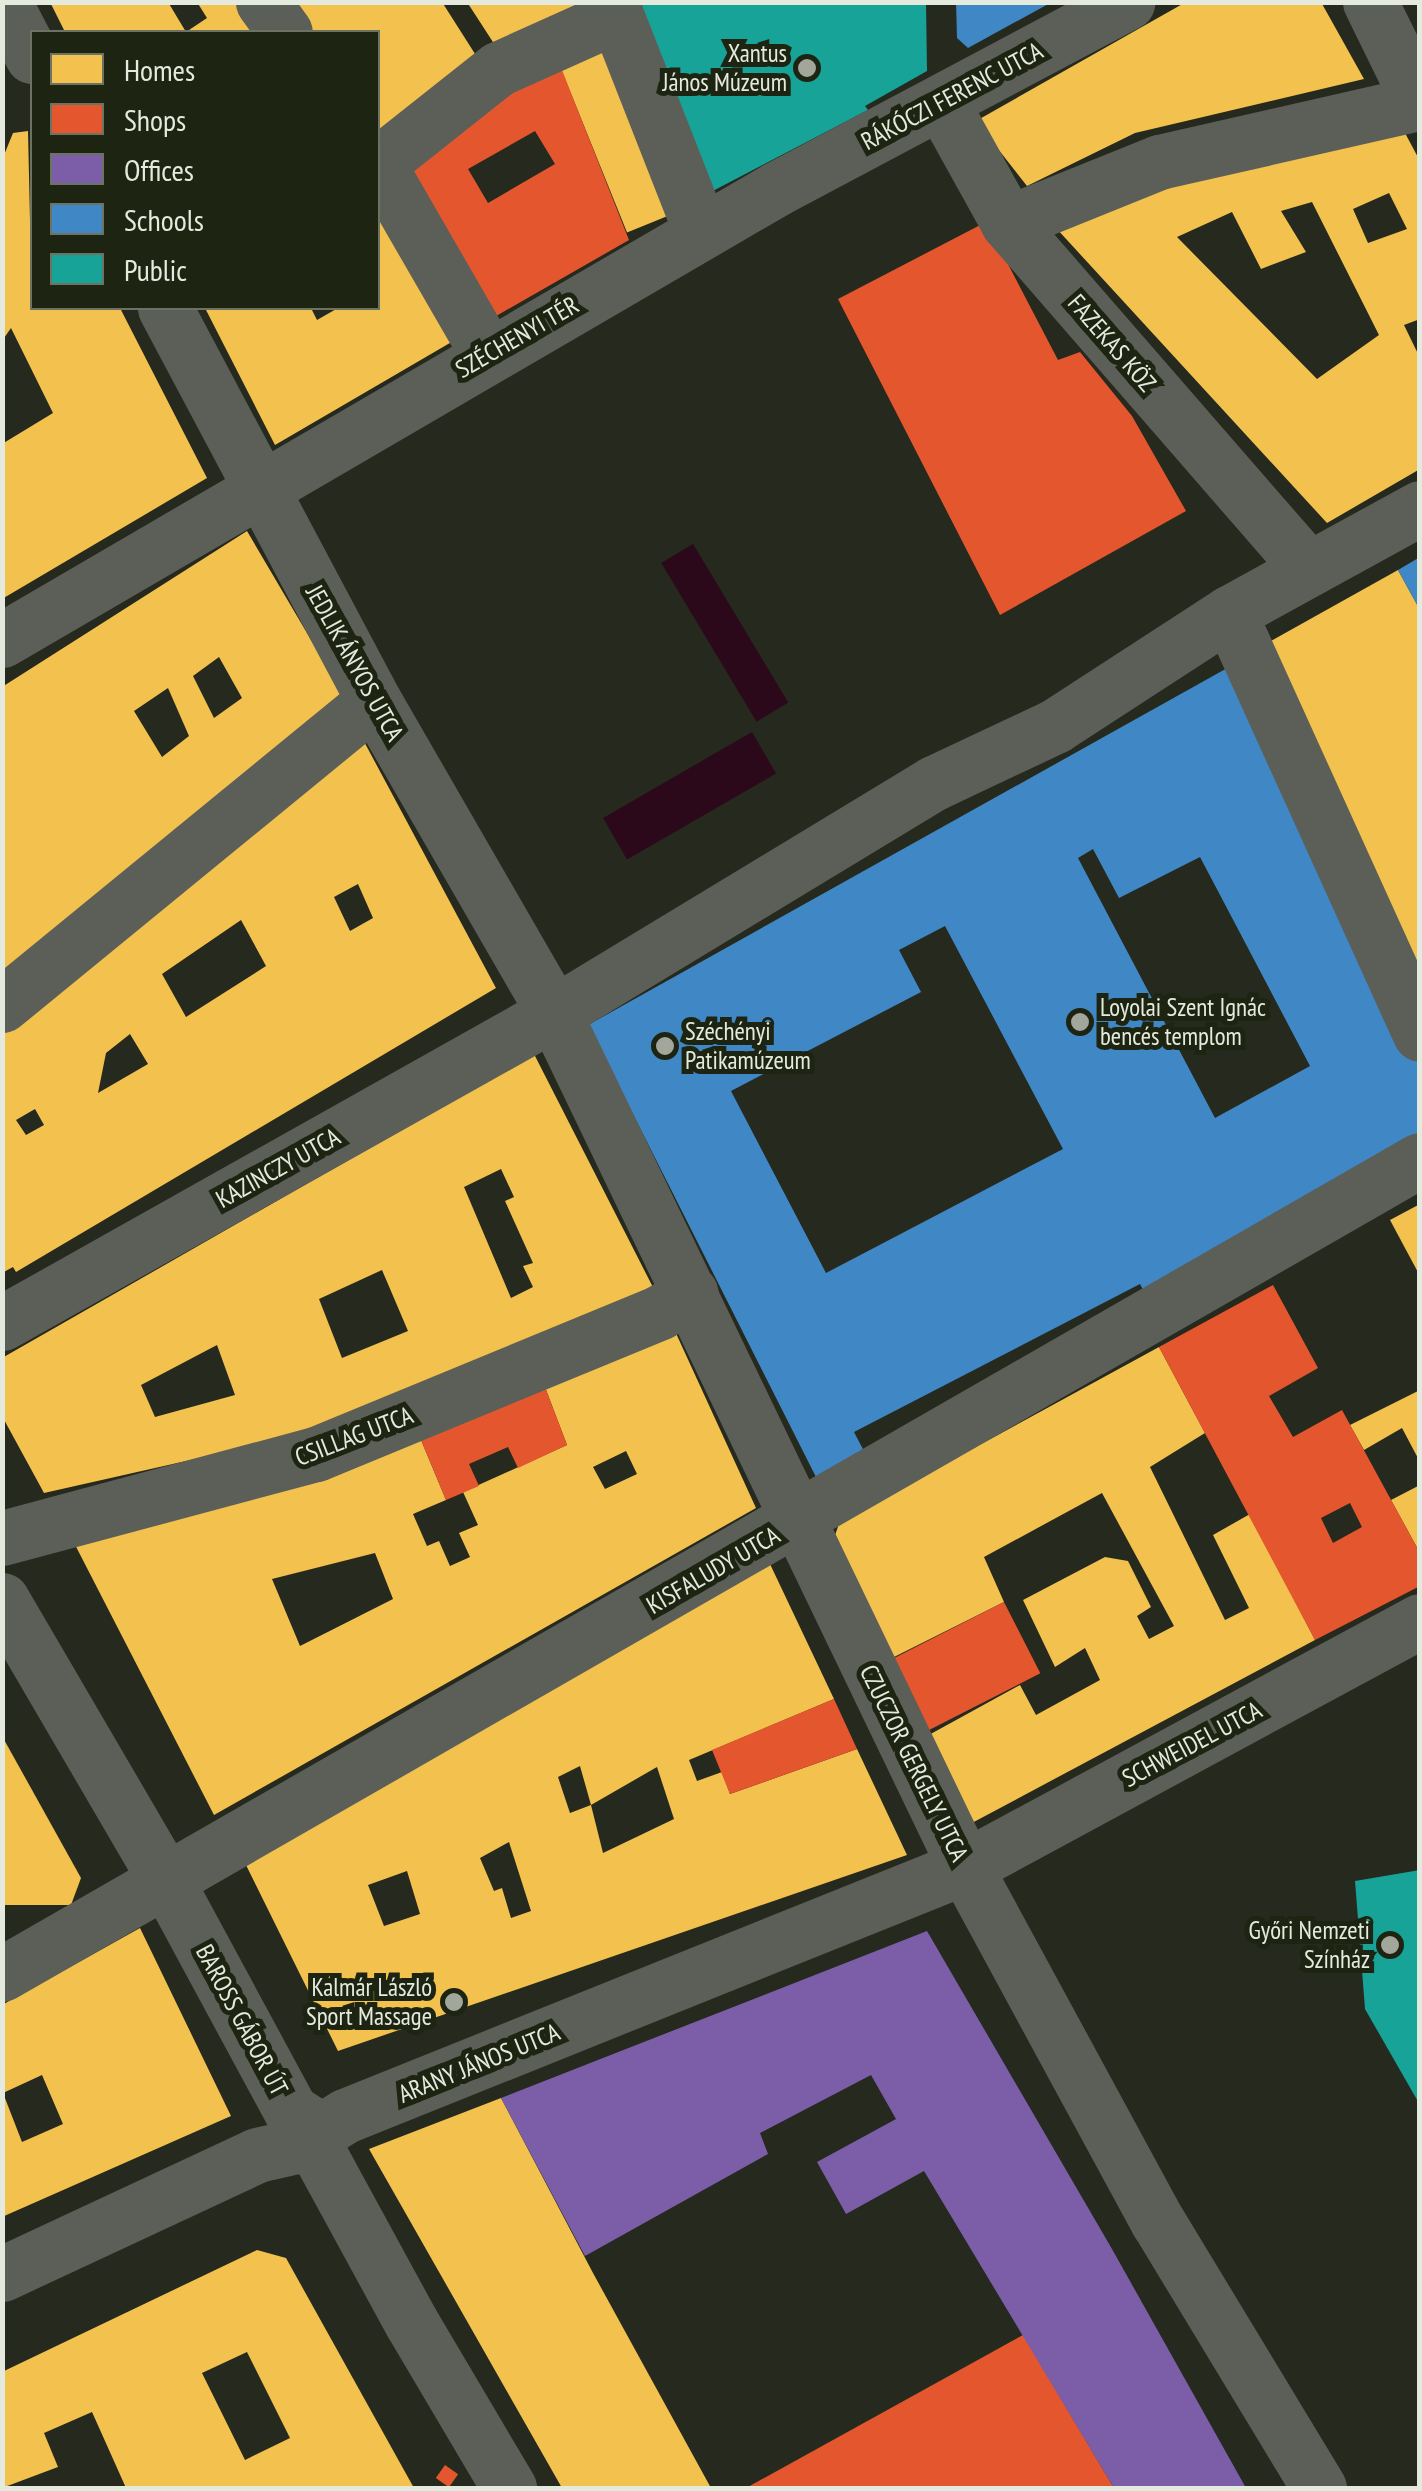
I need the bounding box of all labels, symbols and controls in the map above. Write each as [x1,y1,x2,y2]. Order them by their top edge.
legend [30,30,380,310]
street label: RÁKÓCZI FERENC UTCA [856,35,1048,157]
place label: Xantus János Múzeum [663,39,787,98]
text: Homes [124,50,195,89]
marker: Xantus János Múzeum [796,57,818,79]
text: Shops [124,100,186,139]
text: Offices [124,150,194,189]
text: Schools [124,200,204,239]
text: Public [124,250,187,289]
street label: FAZEKAS KÖZ [1062,288,1162,398]
street label: SZÉCHENYI TÉR [450,290,584,384]
street label: JEDLIK ÁNYOS UTCA [299,579,411,747]
place label: Loyolai Szent Ignác bencés templom [1100,993,1266,1052]
marker: Loyolai Szent Ignác bencés templom [1069,1011,1091,1033]
place label: Széchényi Patikamúzeum [685,1017,811,1076]
marker: Széchényi Patikamúzeum [654,1035,676,1057]
street label: KAZINCZY UTCA [211,1122,345,1214]
street label: CSILLAG UTCA [291,1400,417,1472]
street label: KISFALUDY UTCA [641,1520,785,1620]
street label: CZUCZOR GERGELY UTCA [853,1660,975,1866]
street label: SCHWEIDEL UTCA [1117,1695,1267,1793]
place label: Győri Nemzeti Színház [1249,1916,1370,1975]
marker: Győri Nemzeti Színház [1379,1934,1401,1956]
street label: BAROSS GÁBOR ÚT [190,1939,294,2101]
place label: Kalmár László Sport Massage [306,1973,432,2032]
marker: Kalmár László Sport Massage [441,1989,467,2015]
street label: ARANY JÁNOS UTCA [394,2017,564,2109]

